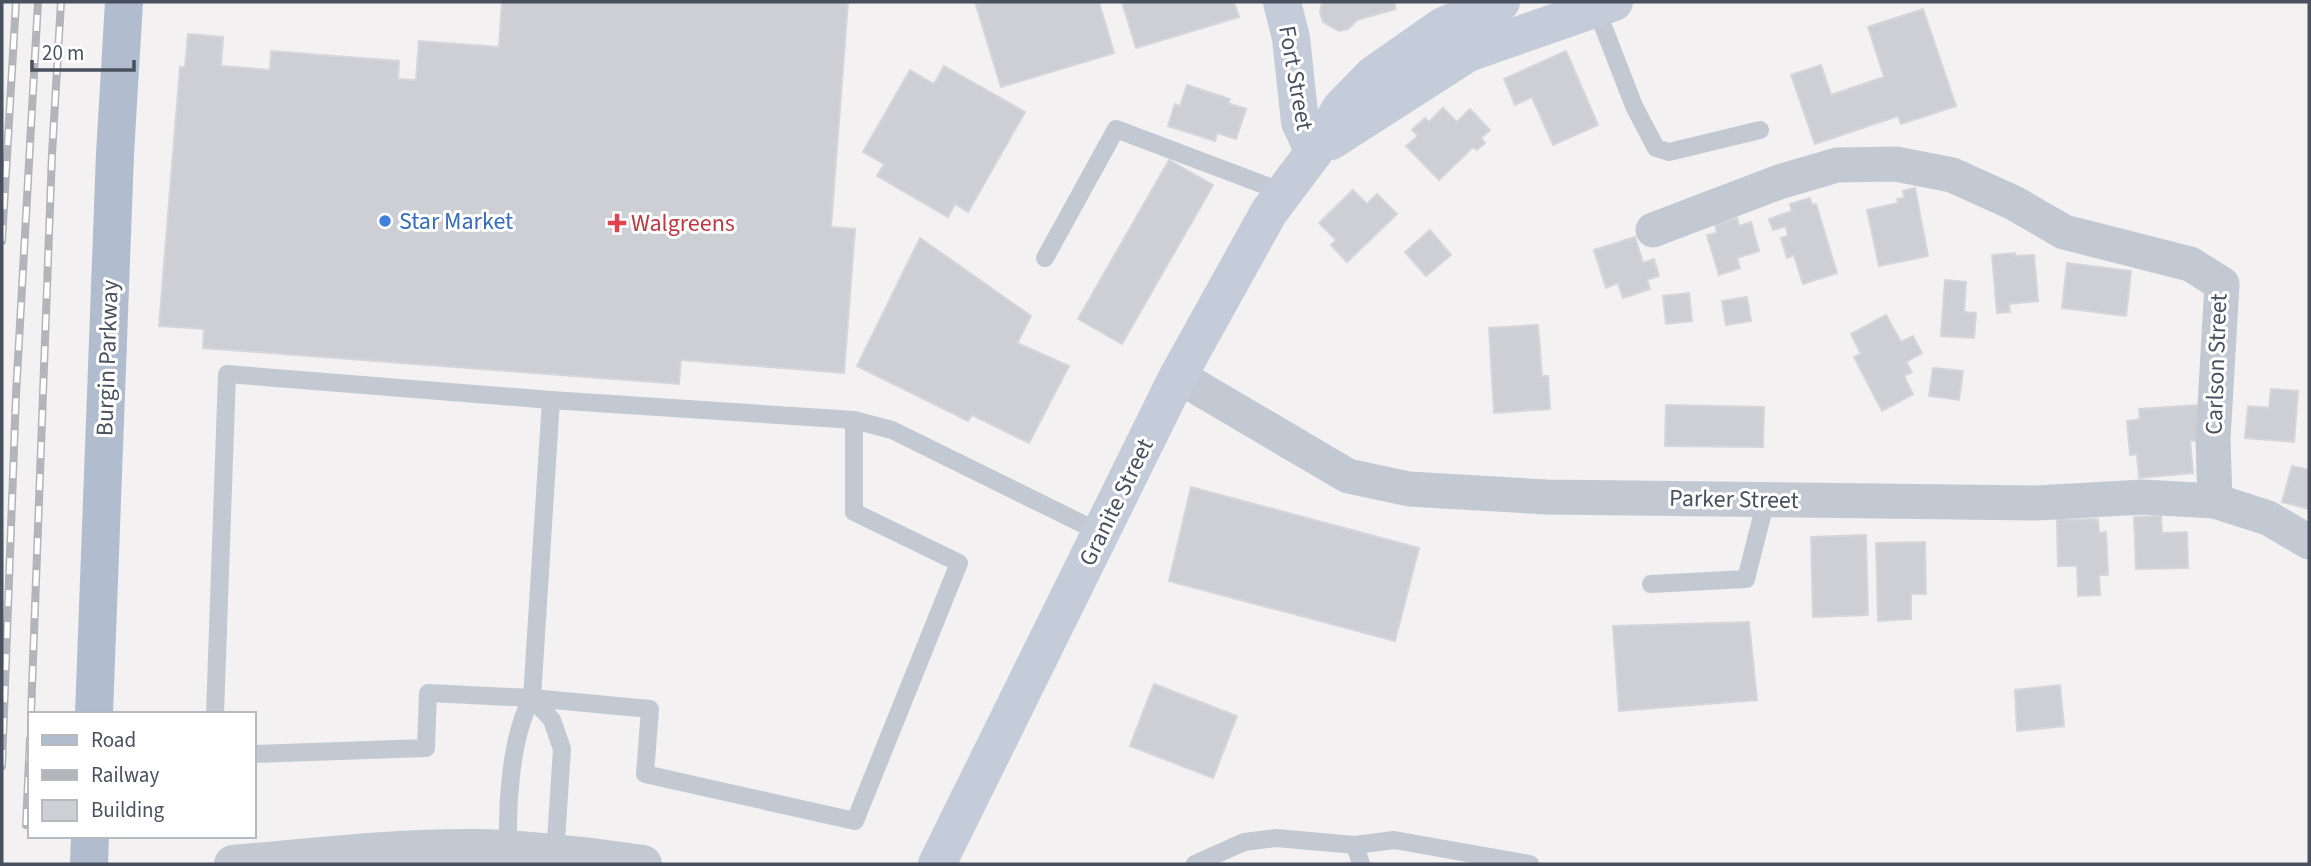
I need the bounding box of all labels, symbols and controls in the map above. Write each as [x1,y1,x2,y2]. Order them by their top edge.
street label: Fort Street [1269,23,1322,133]
scale bar [32,28,133,72]
text: 20 m [42,38,84,68]
place label: Star Market [399,204,513,239]
place label: Walgreens [631,206,735,241]
marker: Star Market [377,213,393,229]
marker: Walgreens [609,215,625,231]
street label: Burgin Parkway [87,279,128,437]
street label: Carlson Street [2197,293,2236,435]
street label: Granite Street [1070,432,1162,572]
street label: Parker Street [1669,481,1799,518]
legend [28,712,256,838]
text: Road [91,725,136,755]
text: Railway [91,760,159,790]
text: Building [91,795,165,825]

